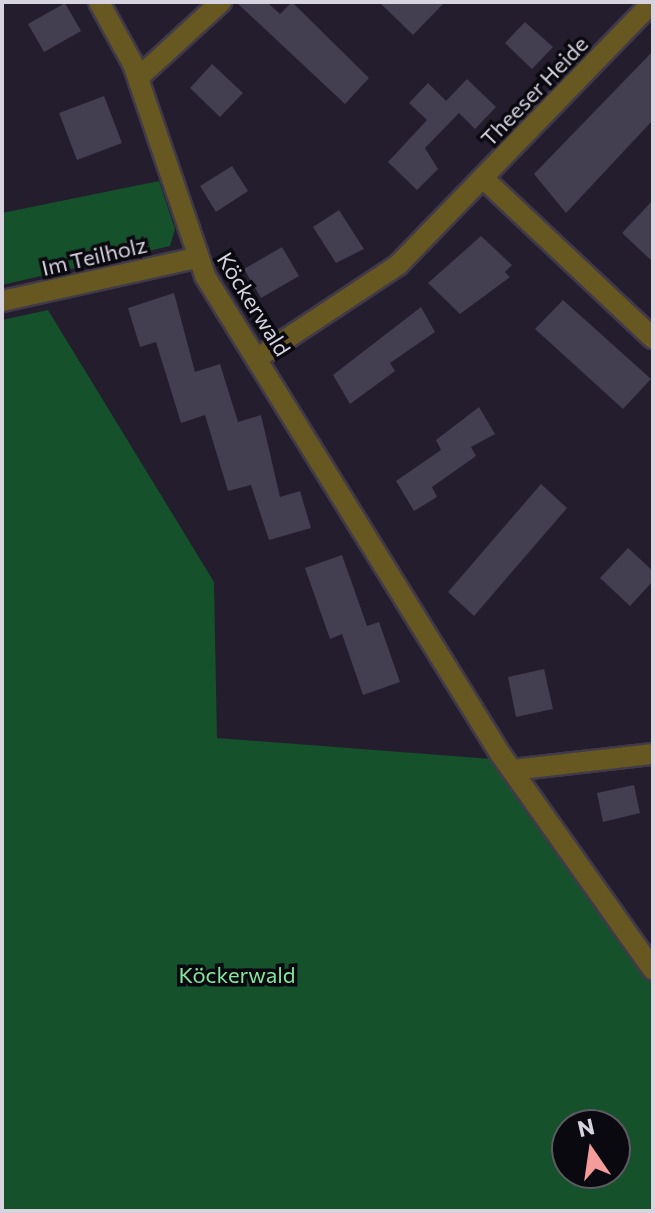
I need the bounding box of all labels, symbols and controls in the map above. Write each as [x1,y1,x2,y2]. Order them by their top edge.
street label: Theeser Heide [475,31,593,151]
street label: Im Teilholz [39,231,149,281]
street label: Köckerwald [212,247,296,361]
park label: Köckerwald [178,962,296,988]
north arrow [551,1109,631,1189]
text: N [575,1112,597,1142]

